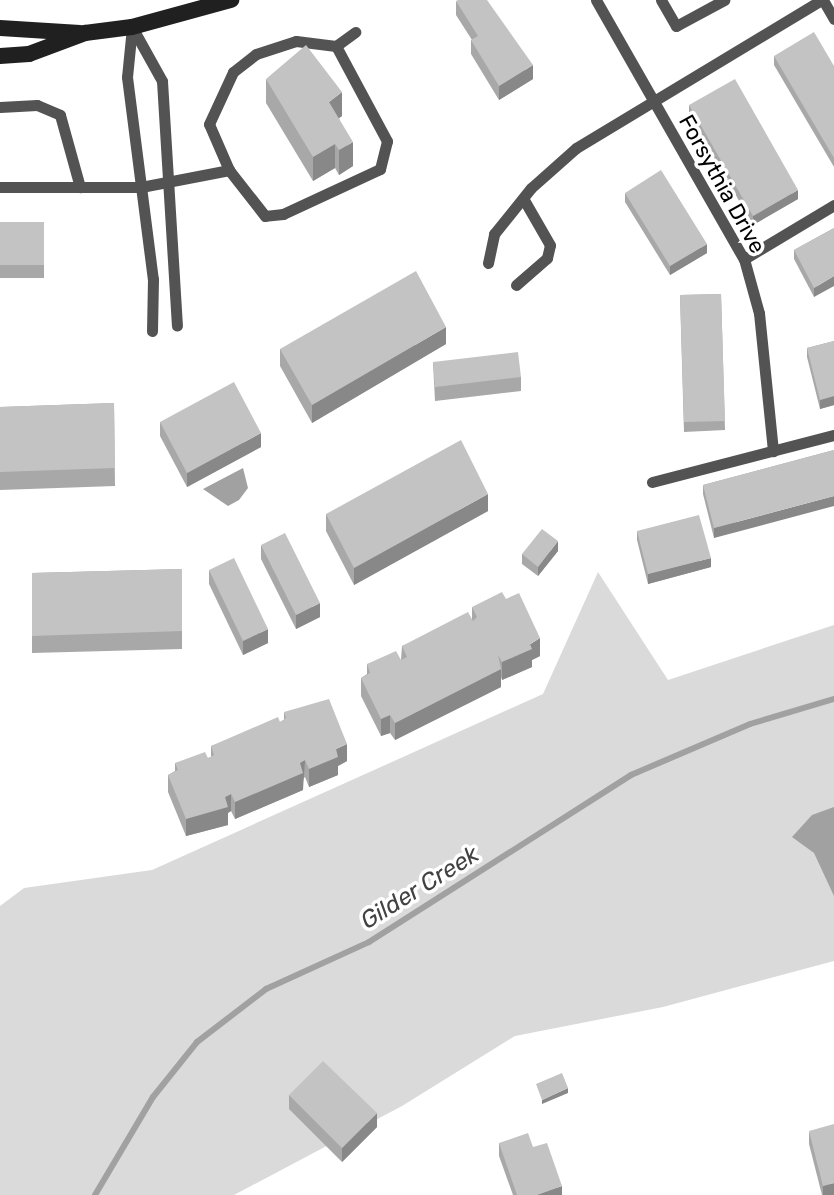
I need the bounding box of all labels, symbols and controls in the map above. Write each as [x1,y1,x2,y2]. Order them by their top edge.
street label: Forsythia Drive [673,110,771,258]
water label: Gilder Creek [355,840,485,936]

